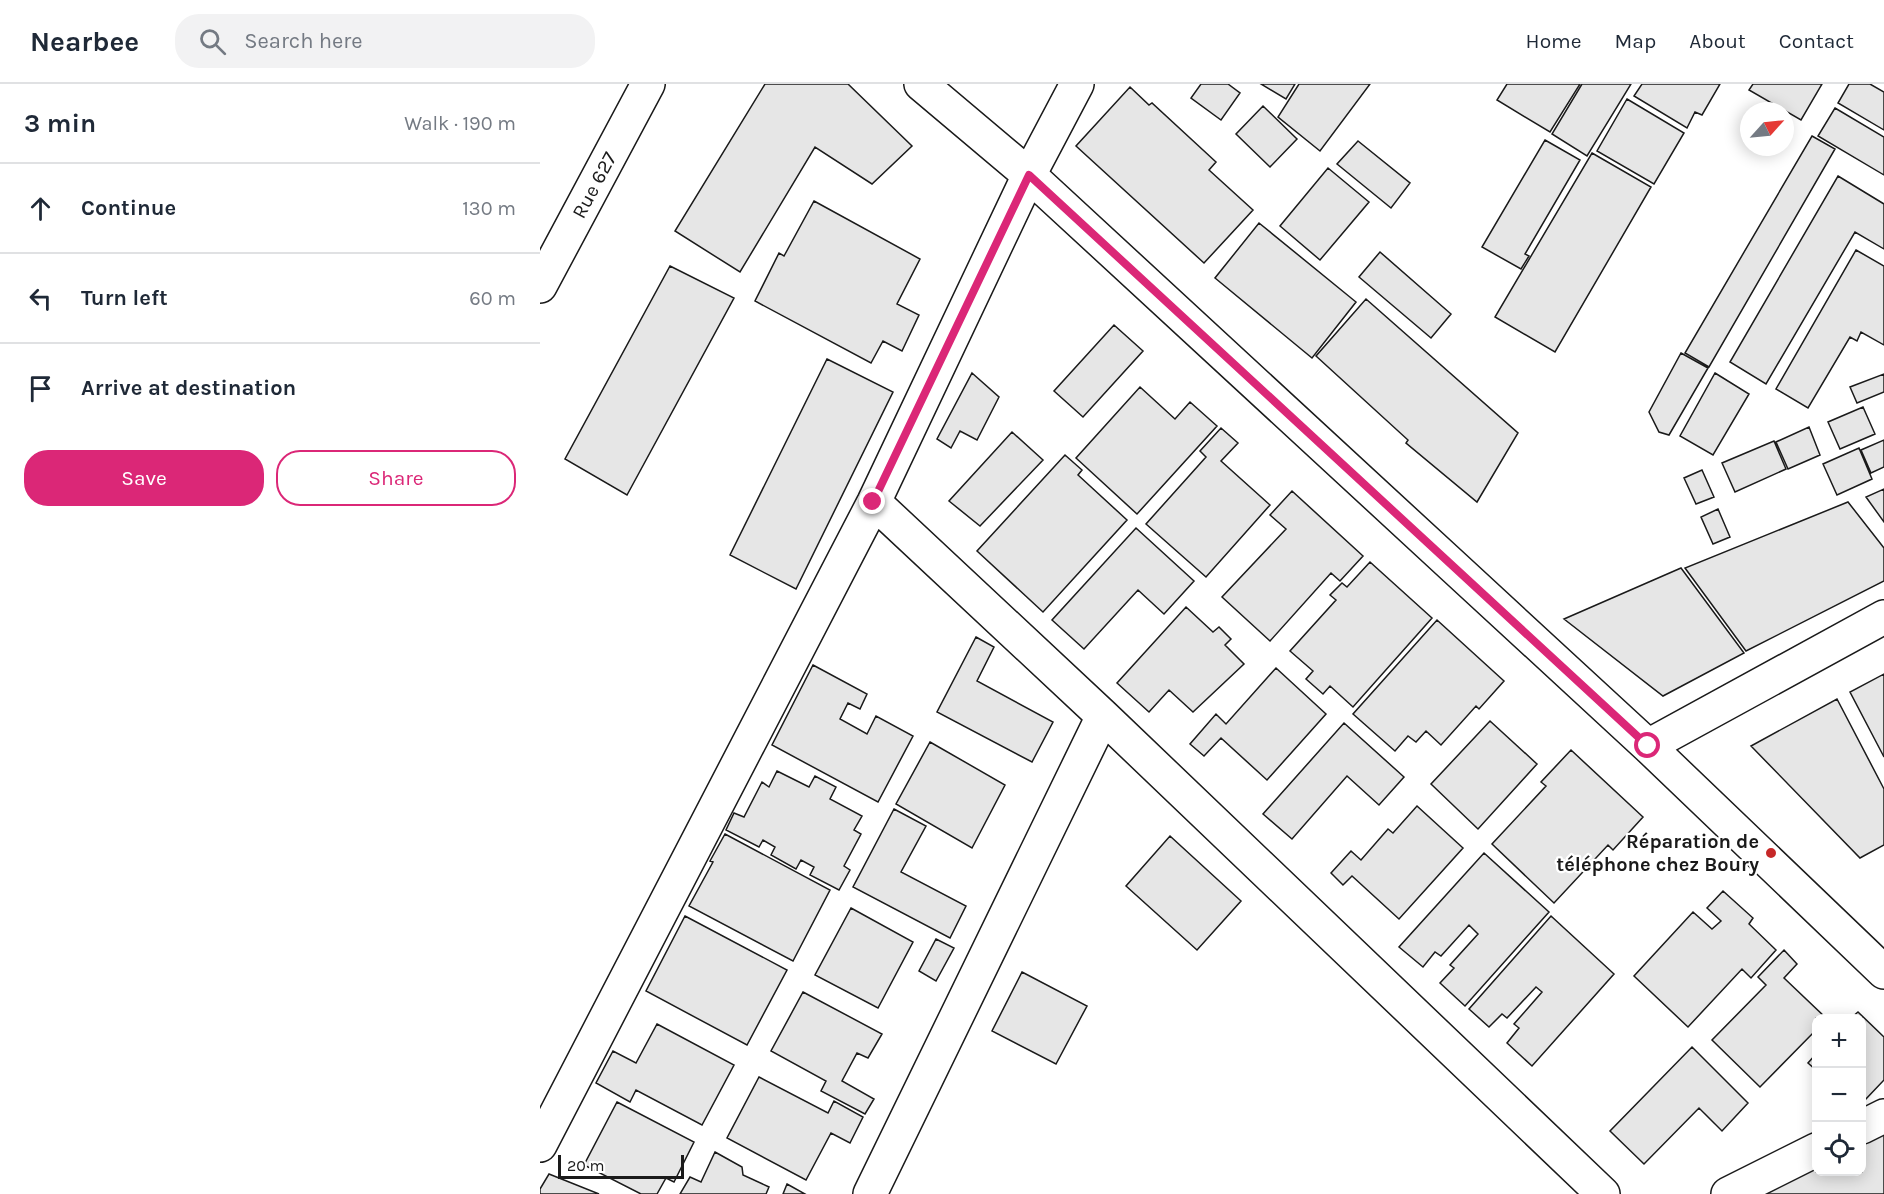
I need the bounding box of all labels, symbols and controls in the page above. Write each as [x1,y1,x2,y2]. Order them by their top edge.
search box [175,14,595,68]
text: Nearbee [30,25,139,58]
icon: search [196,25,229,58]
text: Search here [244,28,363,54]
text: Home [1526,29,1582,53]
text: Map [1615,29,1656,53]
text: About [1689,29,1746,53]
text: Contact [1779,29,1854,53]
north arrow [1740,102,1794,156]
text: 3 min [24,108,96,139]
text: Walk · 190 m [404,112,516,135]
street label: Rue 627 [567,148,622,222]
icon: ahead [24,192,57,225]
text: Continue [81,195,176,221]
text: 130 m [462,197,516,220]
icon: left [24,282,57,315]
text: Turn left [81,285,168,311]
text: 60 m [469,287,516,310]
icon: arrive [24,372,57,405]
text: Arrive at destination [81,375,296,401]
button: Save [24,450,264,506]
button: Share [276,450,516,506]
route end [859,488,885,514]
route start [1634,732,1660,758]
place label: Réparation de téléphone chez Boury [1556,830,1759,876]
marker: Réparation de téléphone chez Boury [1764,846,1778,860]
map controls [1812,1014,1866,1176]
button: + [1812,1014,1866,1068]
button: − [1812,1068,1866,1122]
button: locate [1812,1122,1866,1176]
scale bar [558,1152,684,1180]
text: 20 m [567,1156,605,1175]

